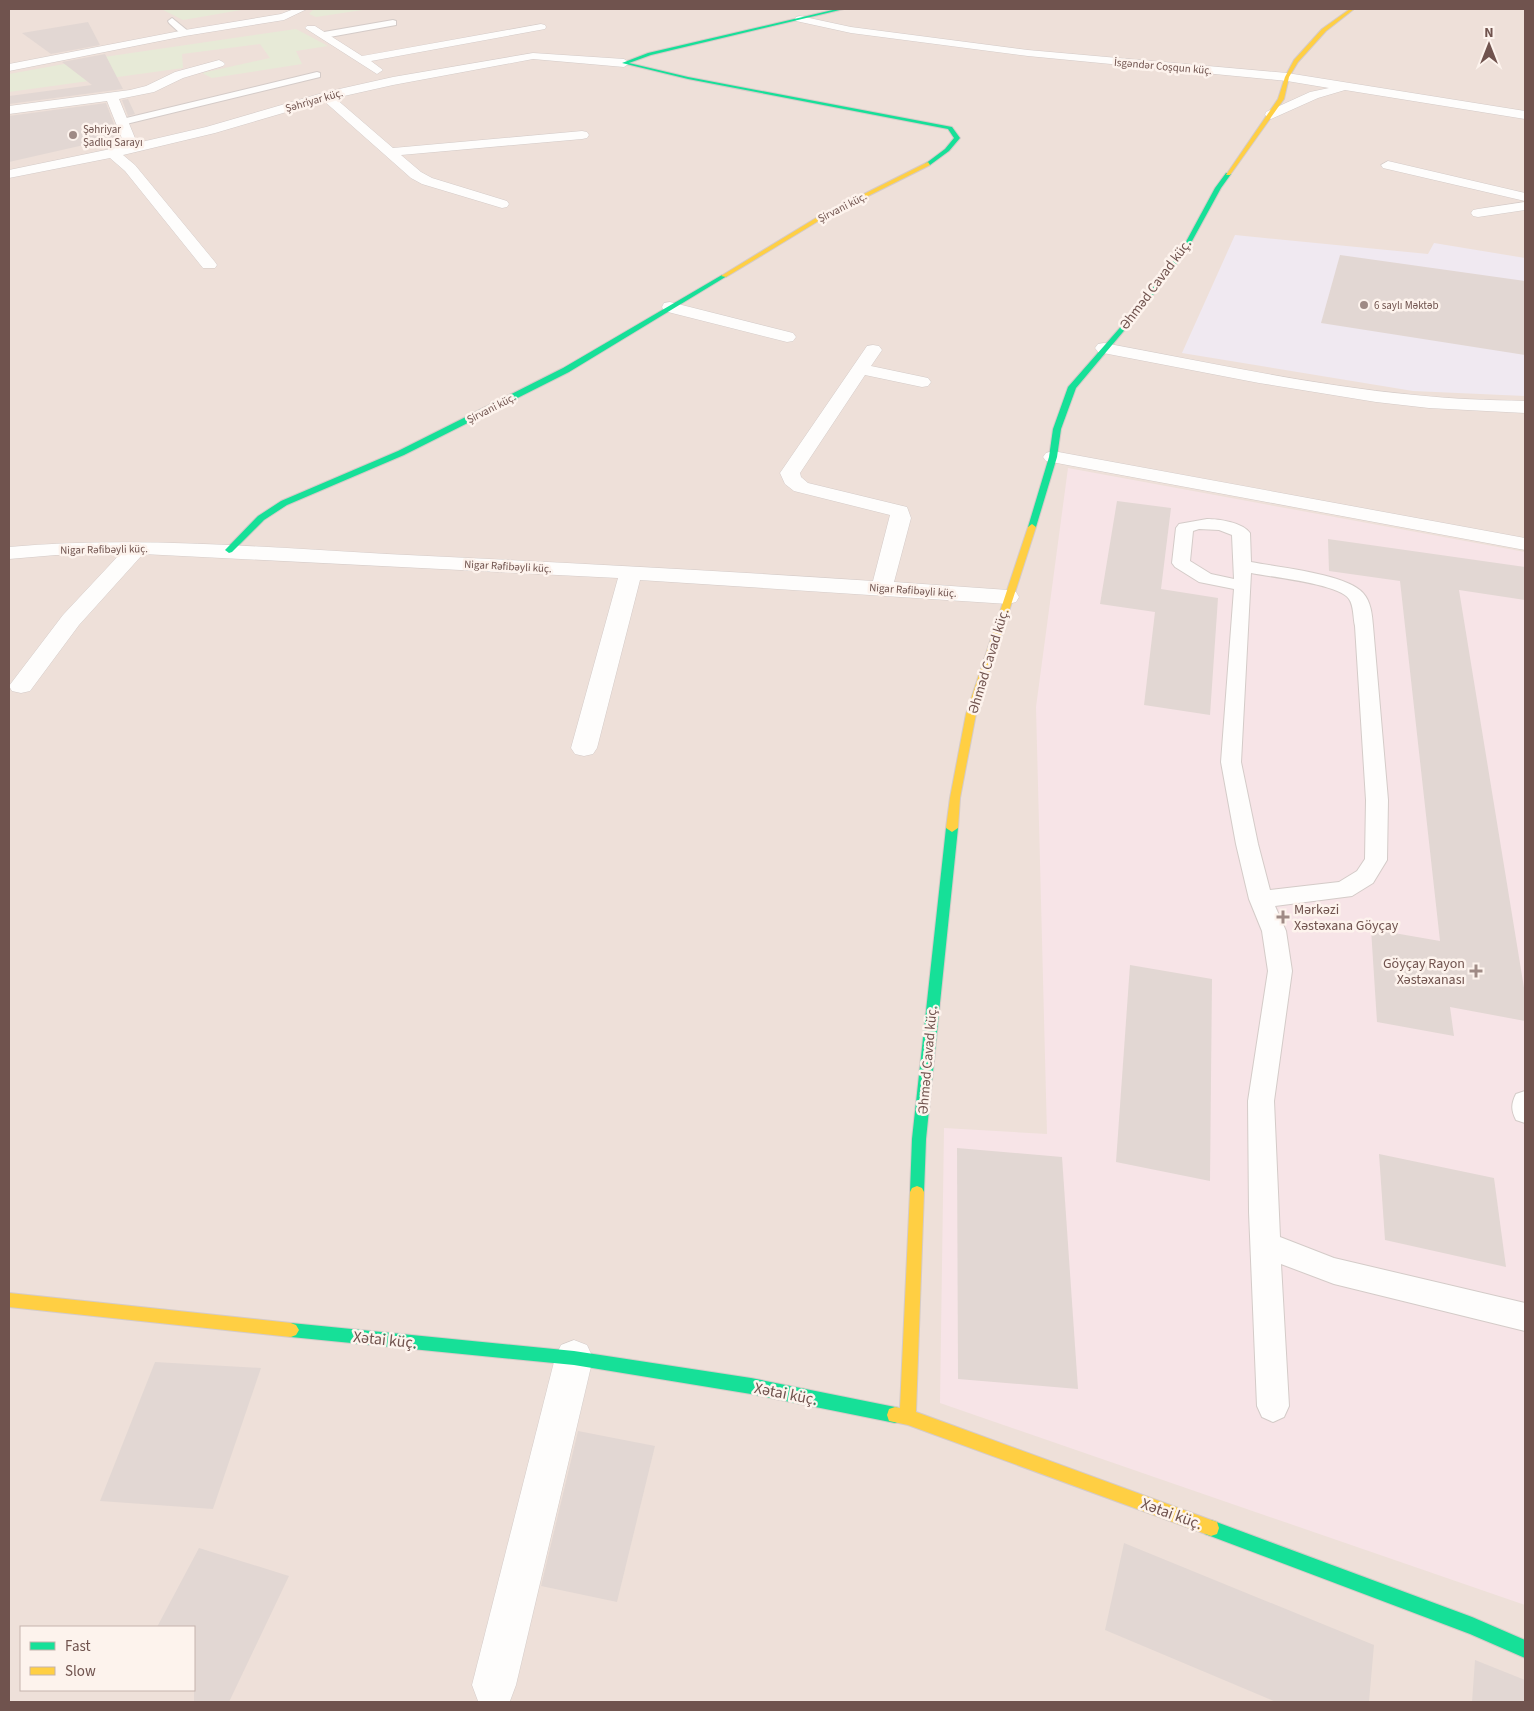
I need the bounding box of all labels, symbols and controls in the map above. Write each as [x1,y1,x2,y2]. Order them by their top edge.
north arrow [1464,20,1514,70]
text: N [1484,23,1494,43]
street label: İsgəndər Coşqun küç. [1113,55,1213,78]
street label: Şəhriyar küç. [284,85,345,116]
place label: Şəhriyar Şadlıq Sarayı [83,122,143,150]
marker: Şəhriyar Şadlıq Sarayı [67,129,79,141]
street label: Şirvani küç. [815,189,870,226]
street label: Əhməd Cavad küç. [1115,235,1197,334]
place label: 6 saylı Məktəb [1374,298,1439,313]
marker: 6 saylı Məktəb [1358,299,1370,311]
street label: Şirvani küç. [464,390,519,427]
street label: Nigar Rəfibəyli küç. [60,541,148,558]
street label: Nigar Rəfibəyli küç. [464,557,552,576]
street label: Nigar Rəfibəyli küç. [869,580,958,601]
street label: Əhməd Cavad küç. [963,606,1014,716]
place label: Mərkəzi Xəstəxana Göyçay [1294,900,1399,936]
marker: Mərkəzi Xəstəxana Göyçay [1276,910,1290,924]
place label: Göyçay Rayon Xəstəxanası [1383,954,1465,990]
marker: Göyçay Rayon Xəstəxanası [1469,964,1483,978]
street label: Əhməd Cavad küç. [913,1005,943,1115]
street label: Xətai küç. [352,1326,418,1354]
street label: Xətai küç. [752,1377,819,1411]
street label: Xətai küç. [1138,1493,1205,1535]
legend [20,1626,195,1691]
text: Fast [65,1636,91,1657]
text: Slow [65,1661,96,1682]

